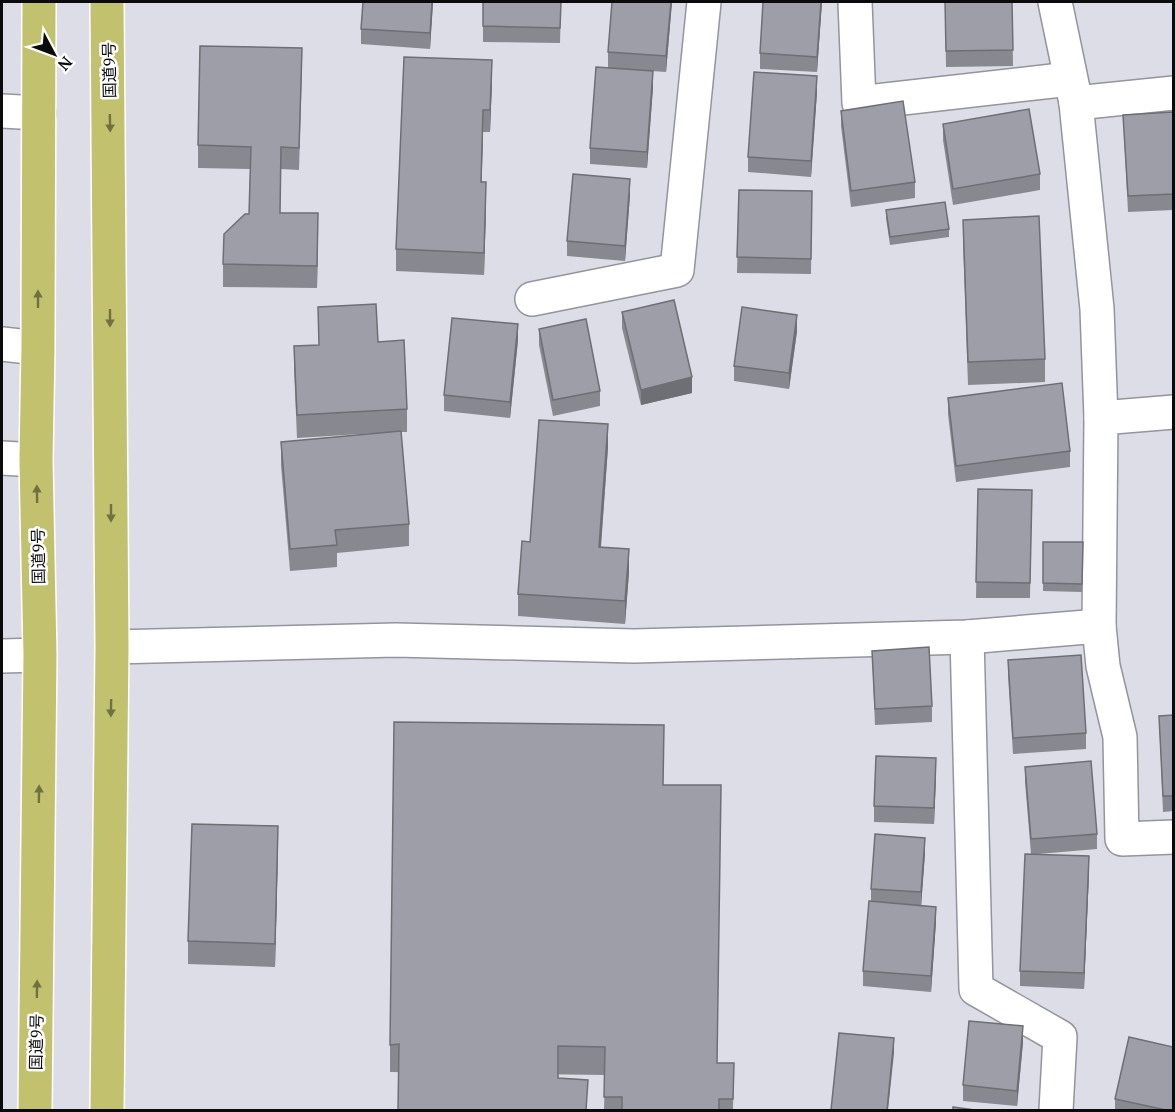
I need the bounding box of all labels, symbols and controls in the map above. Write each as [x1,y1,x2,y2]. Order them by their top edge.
north arrow [24,24,84,84]
street label: 国道9号 [98,42,120,98]
text: N [53,52,78,76]
one-way arrow [105,113,114,132]
one-way arrow [34,290,43,309]
one-way arrow [105,308,115,327]
one-way arrow [32,485,42,504]
one-way arrow [106,503,116,522]
street label: 国道9号 [27,528,49,584]
one-way arrow [106,698,116,717]
one-way arrow [34,785,44,804]
one-way arrow [32,980,42,999]
street label: 国道9号 [25,1014,47,1070]

